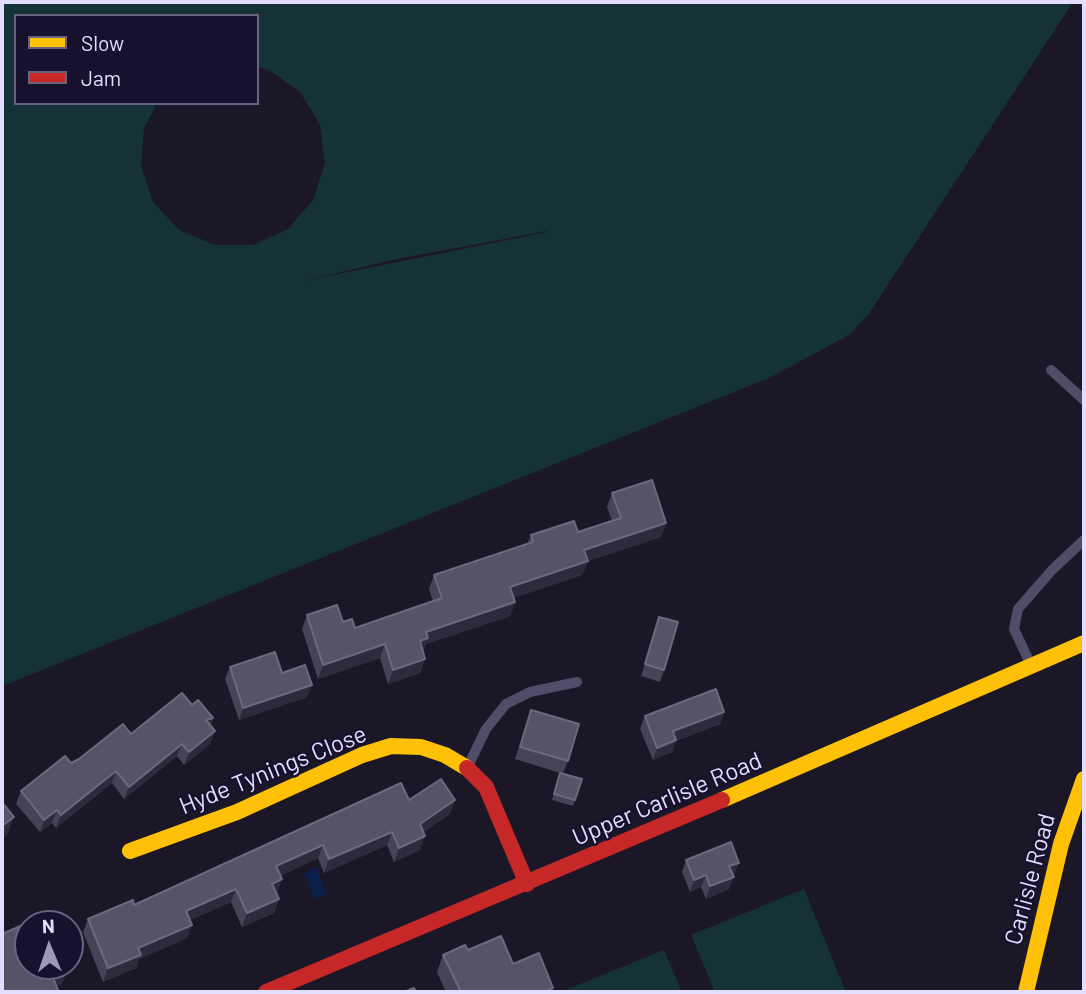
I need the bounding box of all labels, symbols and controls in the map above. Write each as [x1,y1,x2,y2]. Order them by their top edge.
legend [14,14,259,105]
text: Slow [81,30,124,55]
text: Jam [81,65,121,90]
street label: Hyde Tynings Close [175,719,371,821]
street label: Upper Carlisle Road [568,746,766,852]
street label: Carlisle Road [999,810,1061,948]
north arrow [14,910,84,980]
text: N [42,914,55,937]

